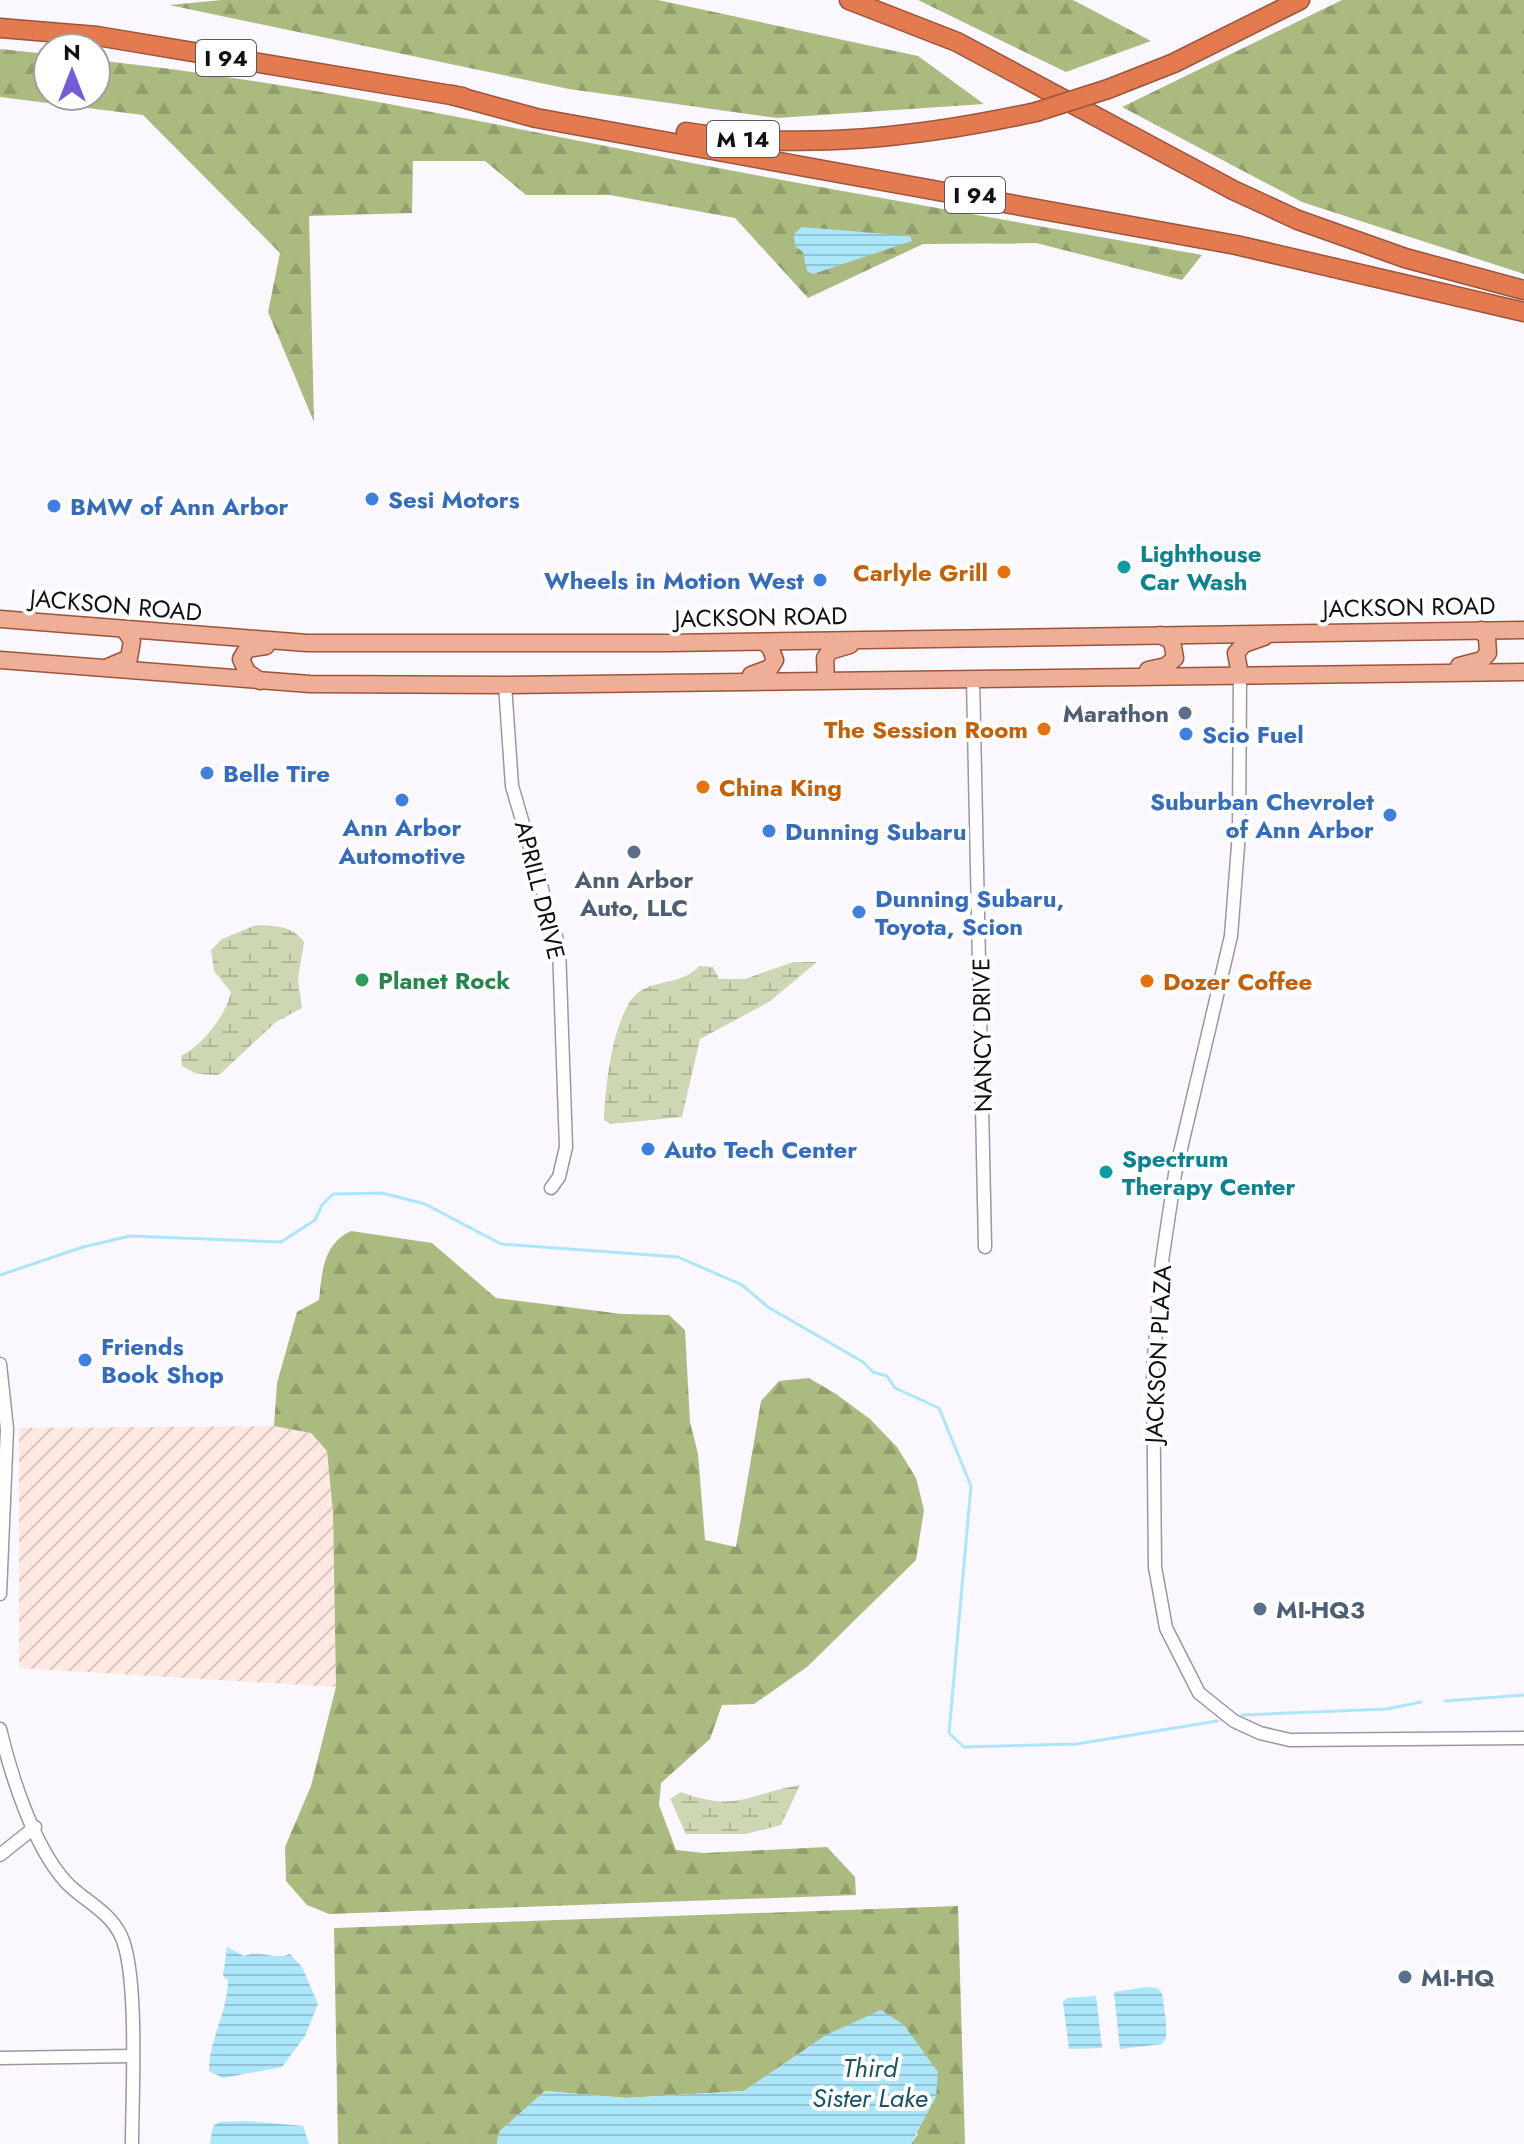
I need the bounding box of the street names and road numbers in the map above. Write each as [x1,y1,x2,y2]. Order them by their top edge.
road number: I 94 [196,40,256,76]
road number: M 14 [707,121,779,157]
road number: I 94 [945,177,1005,213]
street label: JACKSON ROAD [25,580,204,630]
street label: JACKSON ROAD [1319,588,1496,626]
street label: JACKSON ROAD [671,598,848,636]
street label: APRILL DRIVE [506,817,574,963]
street label: NANCY DRIVE [963,958,1001,1112]
street label: JACKSON PLAZA [1136,1264,1180,1447]

